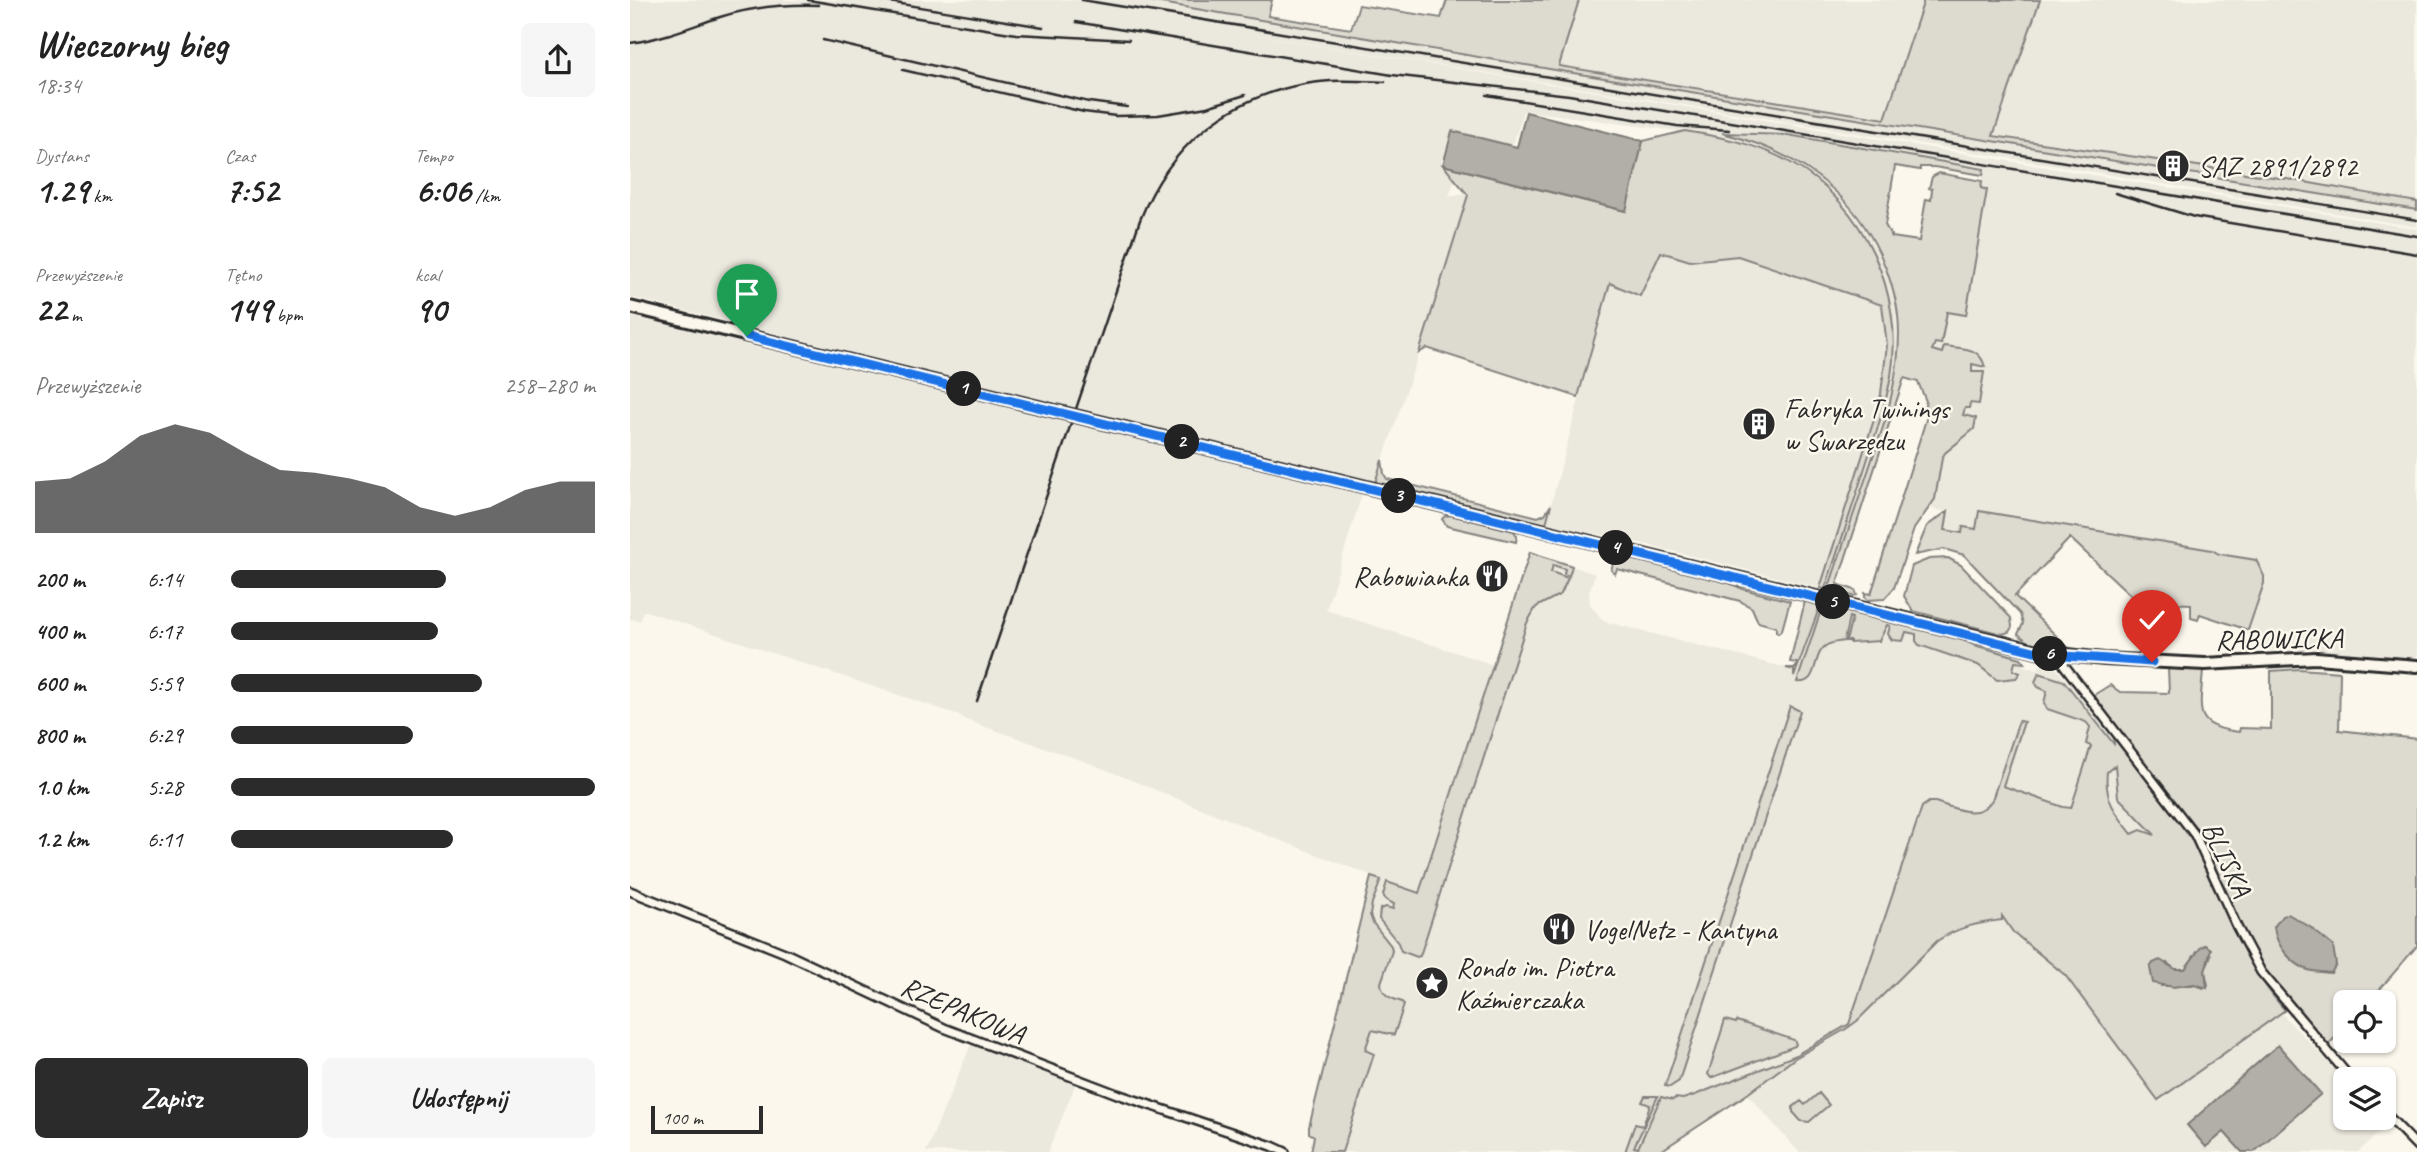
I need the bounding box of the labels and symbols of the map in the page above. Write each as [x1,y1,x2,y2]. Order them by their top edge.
building icon: SAZ 2891/2892 [2154,147,2192,185]
place label: SAZ 2891/2892 [2198,149,2359,184]
pin [717,264,777,336]
pin: 1 [946,372,982,406]
place label: Fabryka Twinings w Swarzędzu [1784,391,1951,458]
building icon: Fabryka Twinings w Swarzędzu [1740,405,1778,443]
pin: 2 [1164,424,1200,460]
pin: 3 [1382,478,1416,514]
pin: 4 [1598,530,1634,566]
restaurant icon: Rabowianka [1473,557,1511,595]
place label: Rabowianka [1353,559,1470,594]
pin: 5 [1816,584,1850,620]
pin [2122,590,2182,662]
street label: RABOWICKA [2215,620,2345,658]
pin: 6 [2032,636,2068,672]
street label: BLISKA [2194,816,2260,903]
restaurant icon: VogelNetz - Kantyna [1540,910,1578,948]
place label: VogelNetz - Kantyna [1584,912,1778,947]
place label: Rondo im. Piotra Kaźmierczaka [1456,950,1616,1017]
place icon: Rondo im. Piotra Kaźmierczaka [1413,964,1451,1002]
street label: RZEPAKOWA [896,968,1032,1052]
scale bar [651,1103,763,1135]

